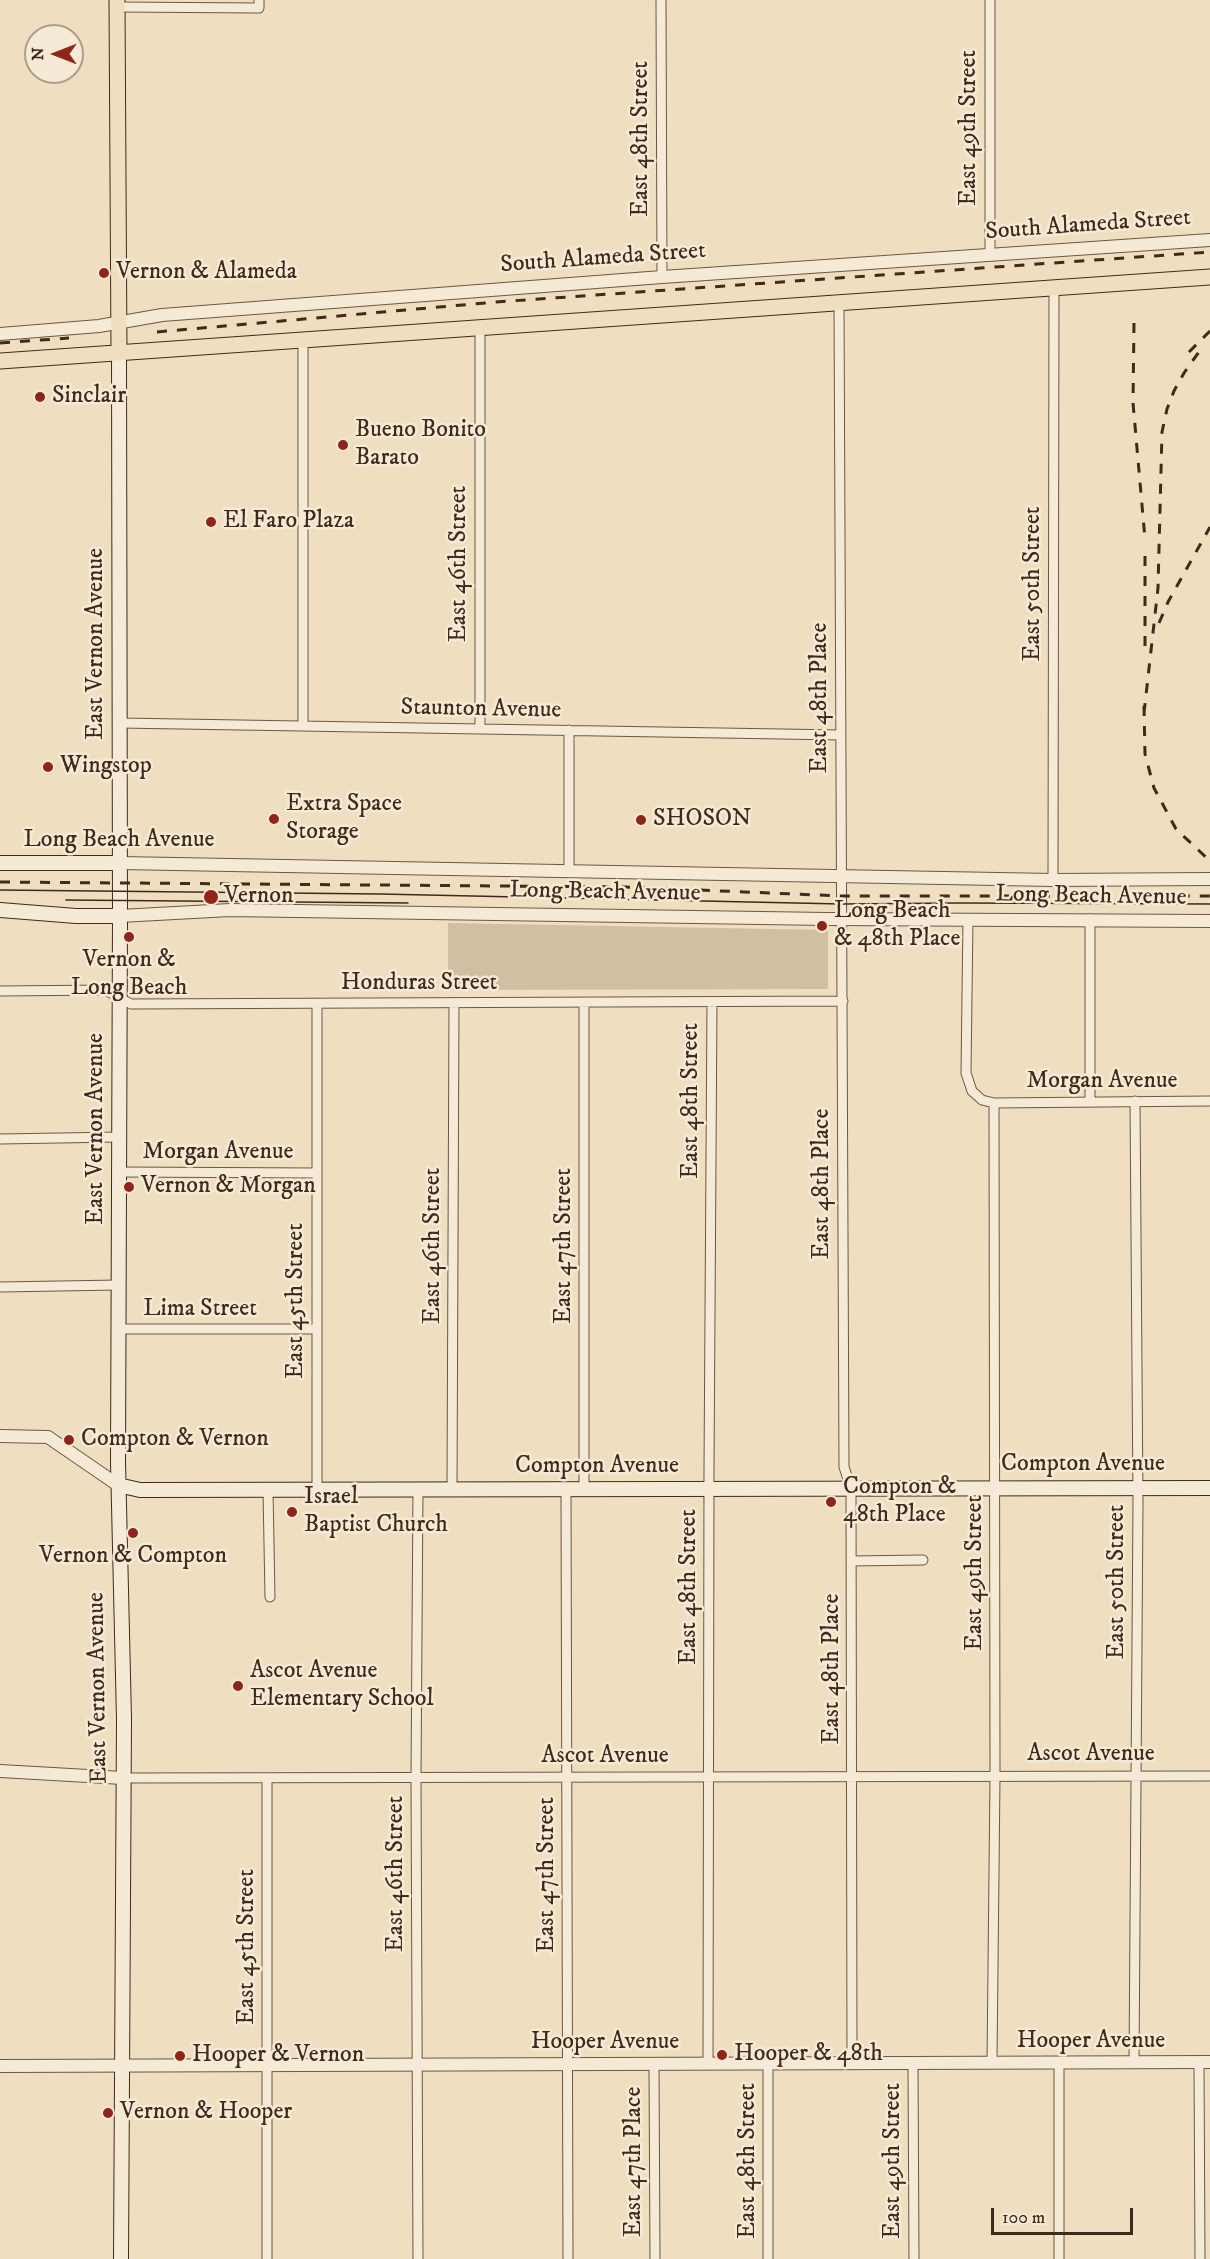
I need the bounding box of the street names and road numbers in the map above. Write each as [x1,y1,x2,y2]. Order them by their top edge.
street label: East 49th Street [956,50,984,206]
street label: East 48th Street [628,61,656,217]
street label: South Alameda Street [984,204,1192,248]
street label: South Alameda Street [499,237,707,281]
street label: East 46th Street [446,486,474,642]
street label: East 50th Street [1020,506,1048,662]
street label: East Vernon Avenue [83,548,111,740]
street label: East 48th Place [807,623,835,773]
street label: Staunton Avenue [400,694,562,726]
street label: Long Beach Avenue [24,827,214,855]
street label: Long Beach Avenue [509,877,701,909]
street label: Long Beach Avenue [995,881,1187,913]
street label: Honduras Street [341,970,497,998]
street label: East 48th Street [678,1023,706,1179]
street label: East Vernon Avenue [83,1033,111,1225]
street label: Morgan Avenue [1027,1068,1177,1096]
street label: East 48th Place [809,1109,837,1259]
street label: Morgan Avenue [143,1139,293,1167]
street label: East 46th Street [420,1168,448,1324]
street label: East 47th Street [551,1168,579,1324]
street label: East 45th Street [283,1223,311,1379]
street label: Lima Street [143,1296,257,1324]
street label: Compton Avenue [1001,1451,1165,1479]
street label: Compton Avenue [515,1453,679,1481]
street label: East 49th Street [962,1495,990,1651]
street label: East 50th Street [1104,1504,1132,1660]
street label: East 48th Street [676,1509,704,1665]
street label: East Vernon Avenue [83,1592,115,1784]
street label: East 48th Place [819,1594,847,1744]
street label: Ascot Avenue [1027,1741,1155,1769]
street label: Ascot Avenue [541,1743,669,1771]
street label: East 46th Street [383,1796,411,1952]
street label: East 47th Street [534,1797,562,1953]
street label: East 45th Street [234,1869,262,2025]
street label: Hooper Avenue [1017,2028,1165,2056]
street label: Hooper Avenue [531,2029,679,2057]
street label: East 48th Street [735,2083,763,2239]
street label: East 49th Street [880,2083,908,2239]
street label: East 47th Place [621,2087,649,2237]

